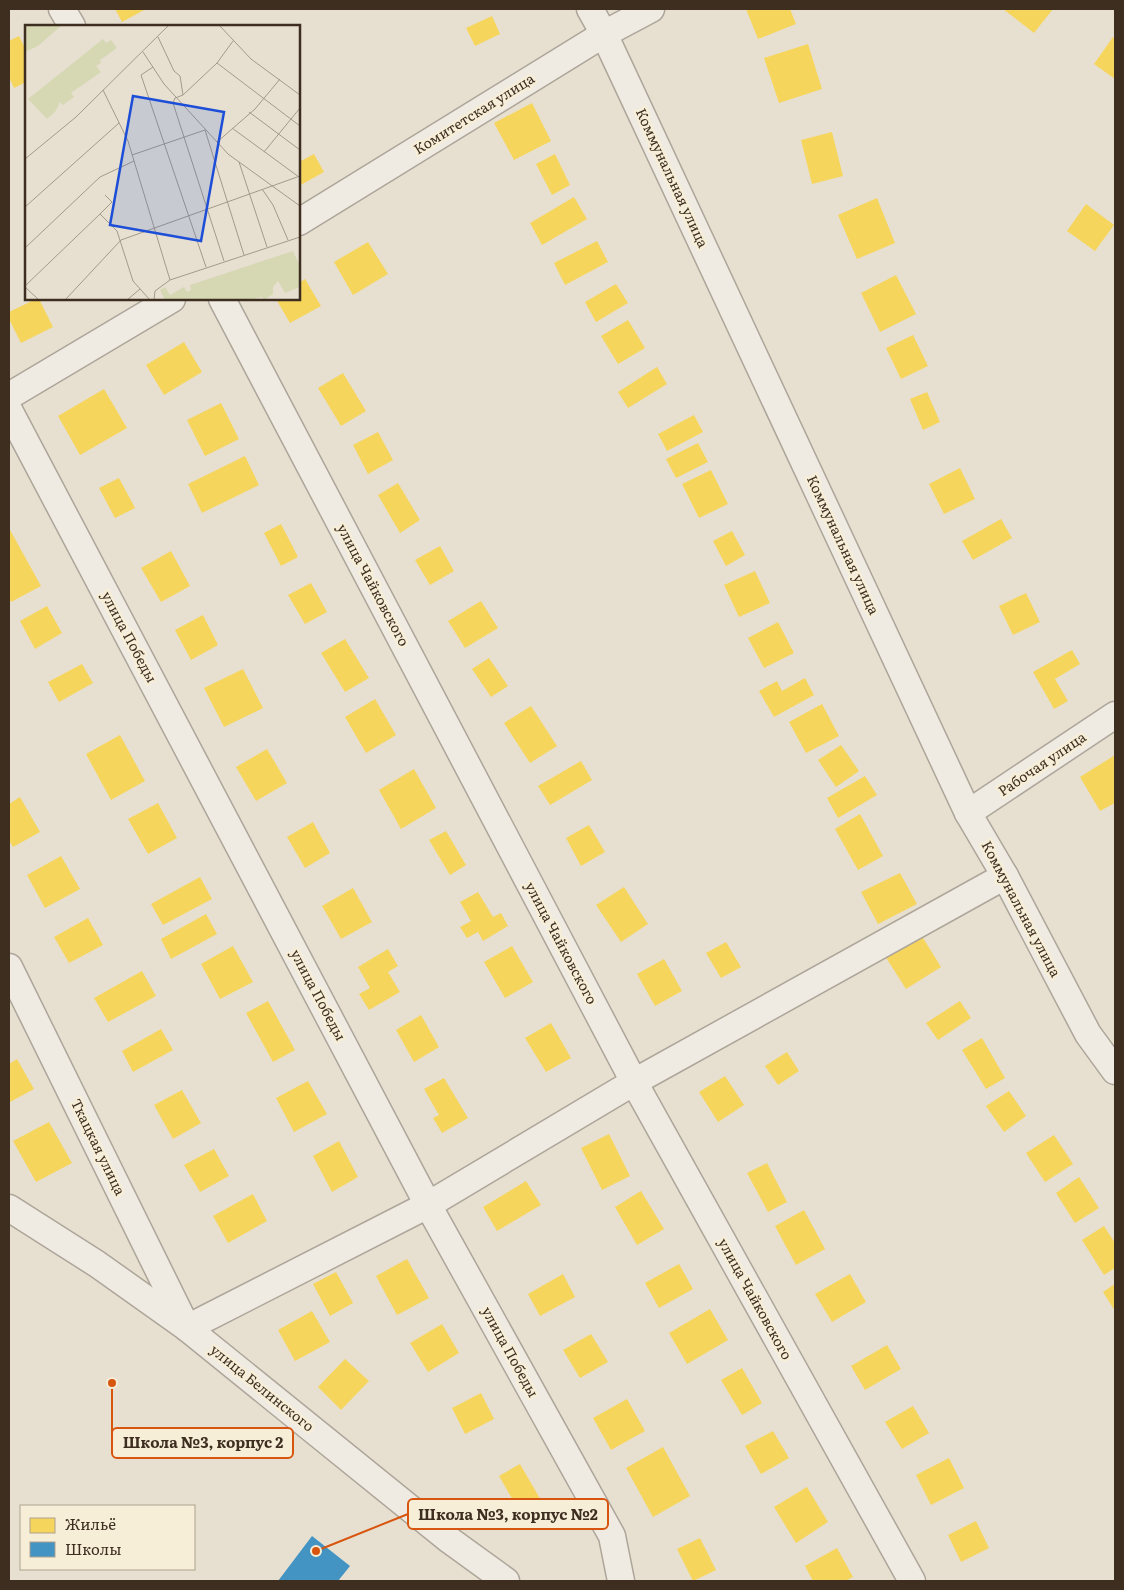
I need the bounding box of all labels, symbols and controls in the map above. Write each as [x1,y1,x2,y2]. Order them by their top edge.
inset map [25,25,300,300]
street label: Комитетская улица [409,68,538,158]
street label: Коммунальная улица [632,105,714,251]
street label: Коммунальная улица [803,472,885,618]
street label: улица Чайковского [333,520,415,649]
street label: улица Победы [97,587,162,686]
street label: Рабочая улица [993,726,1090,800]
street label: Коммунальная улица [977,837,1067,981]
street label: улица Чайковского [521,878,603,1007]
street label: улица Победы [286,945,351,1044]
street label: Ткацкая улица [67,1095,131,1199]
street label: улица Чайковского [714,1234,798,1363]
street label: улица Победы [478,1303,544,1400]
street label: улица Белинского [206,1339,319,1435]
callout: Школа №3, корпус 2 [112,1428,293,1458]
text: Школа №3, корпус 2 [123,1430,283,1453]
callout: Школа №3, корпус №2 [408,1499,608,1529]
text: Школа №3, корпус №2 [418,1502,598,1525]
legend [20,1505,195,1570]
text: Жильё [65,1512,116,1535]
text: Школы [65,1537,121,1560]

